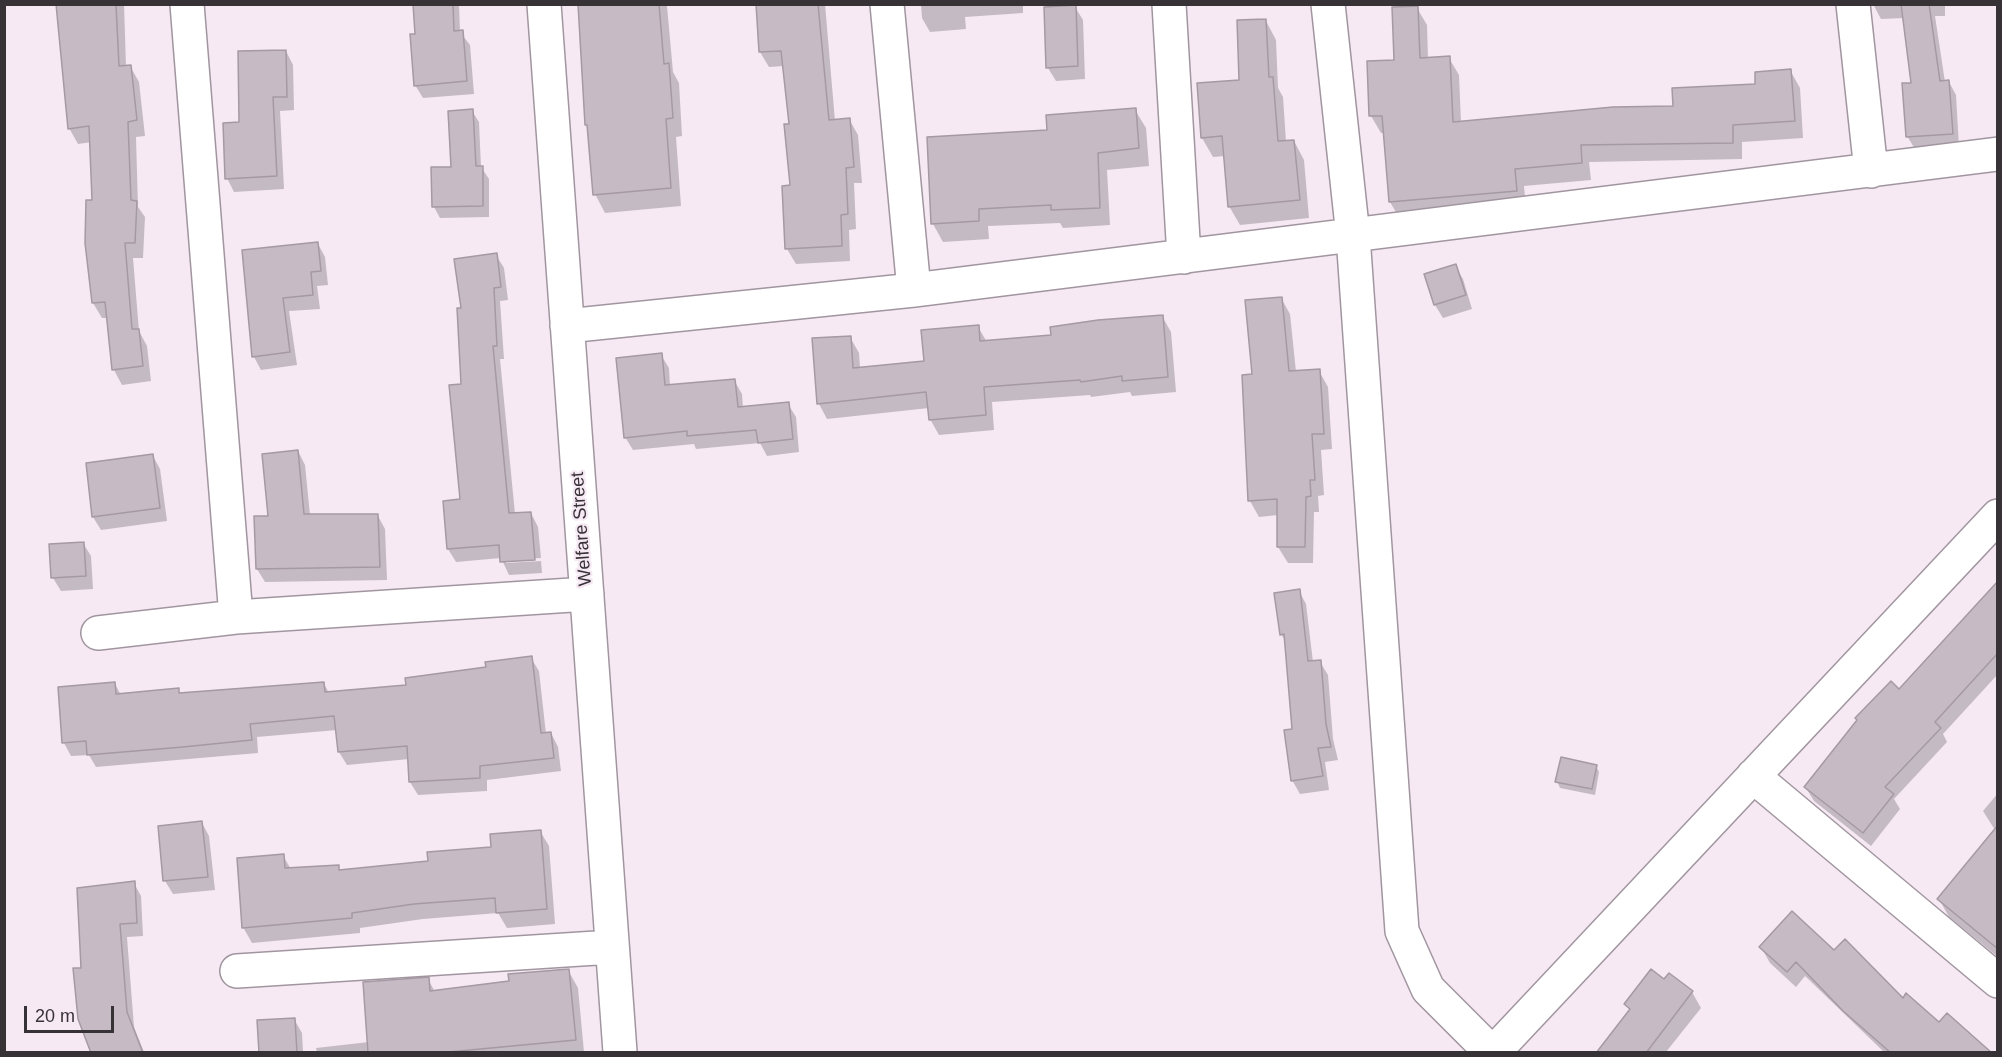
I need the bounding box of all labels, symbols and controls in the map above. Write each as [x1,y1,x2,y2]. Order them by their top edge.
street label: Welfare Street [567,471,597,587]
scale bar [27,994,117,1032]
text: 20 m [35,1006,75,1026]

